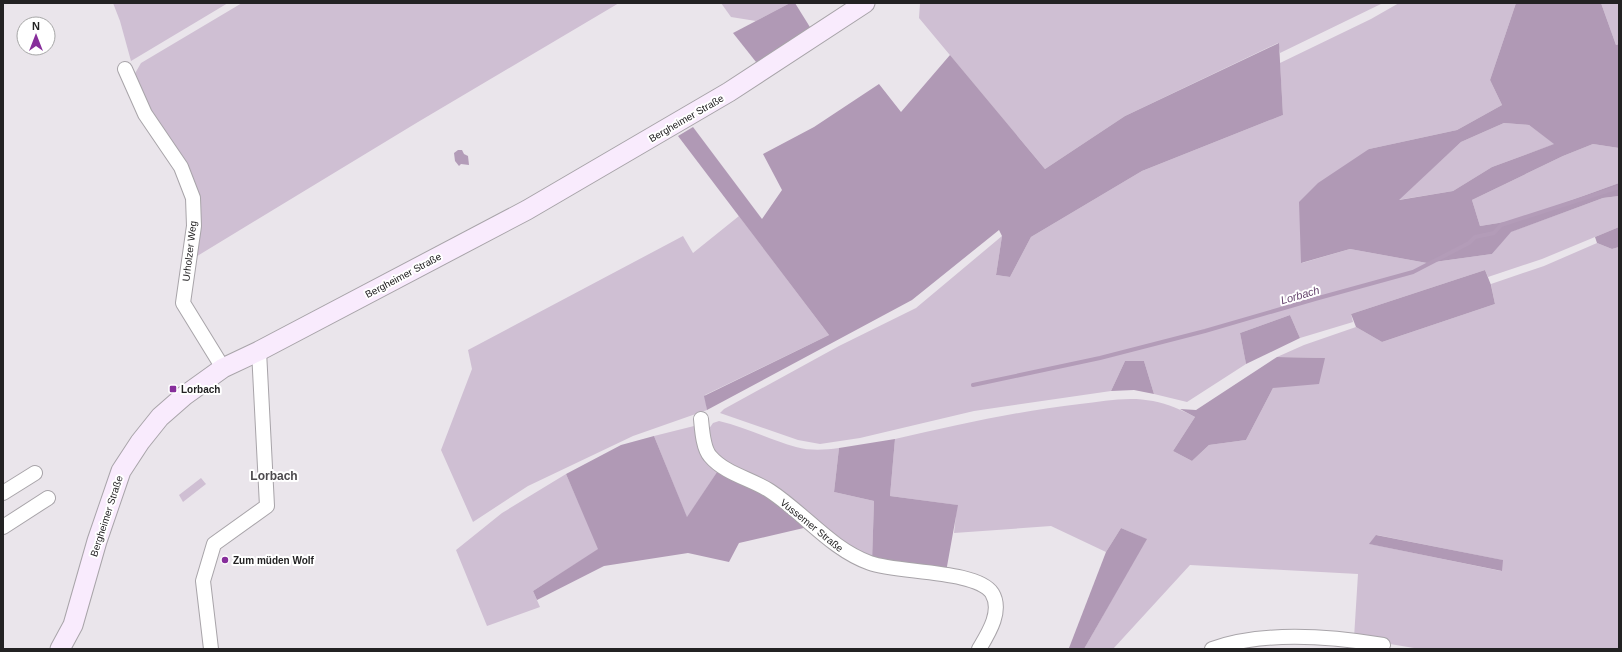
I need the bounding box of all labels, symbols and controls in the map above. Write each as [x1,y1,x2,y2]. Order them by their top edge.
north arrow [16,16,56,56]
text: N [32,20,40,32]
street label: Bergheimer Straße [647,92,726,144]
street label: Urholzer Weg [180,220,199,282]
street label: Bergheimer Straße [363,251,443,300]
water label: Lorbach [1279,284,1321,306]
marker: Lorbach [168,384,178,394]
place label: Lorbach [181,384,220,395]
district label: Lorbach [250,469,298,483]
street label: Bergheimer Straße [88,474,125,558]
street label: Vussemer Straße [778,497,846,554]
marker: Zum müden Wolf [220,555,230,565]
place label: Zum müden Wolf [233,555,315,566]

